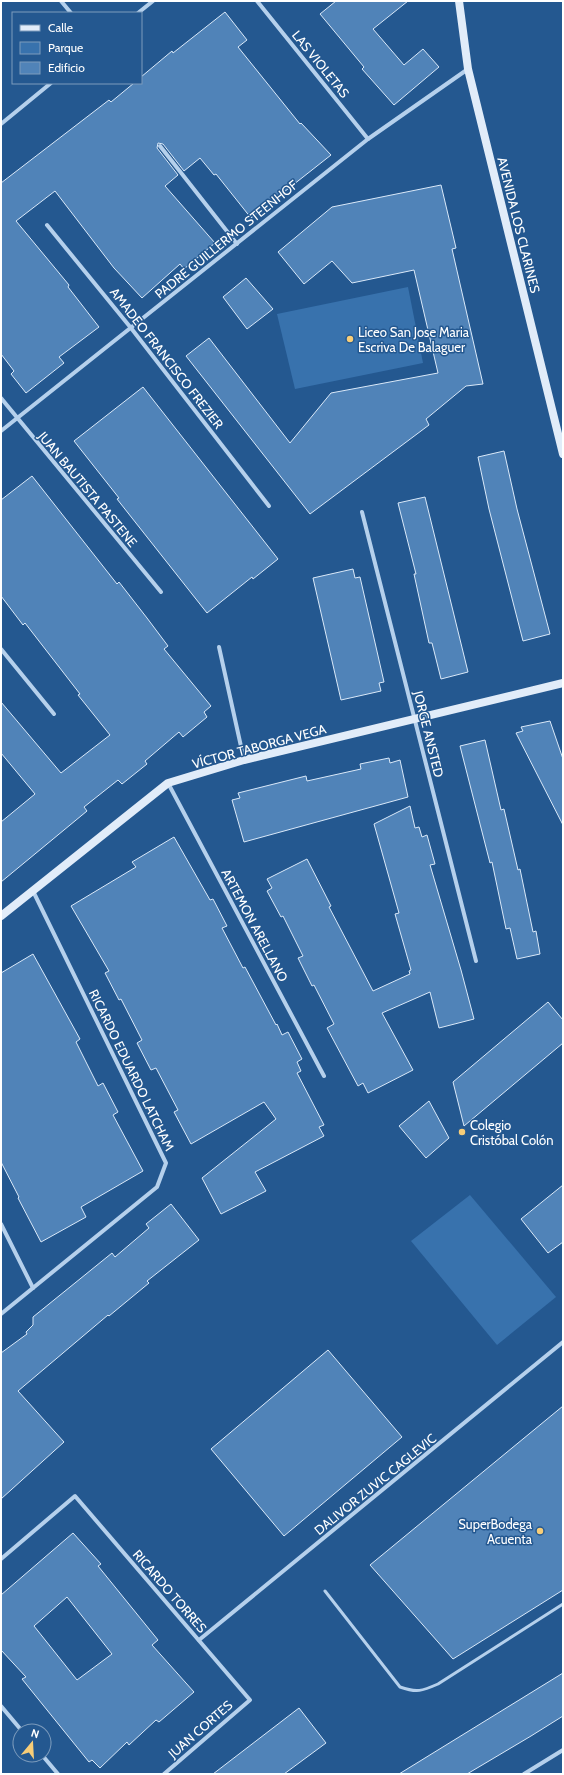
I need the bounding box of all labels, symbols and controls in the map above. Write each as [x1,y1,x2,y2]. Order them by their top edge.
legend [12,12,142,84]
text: Calle [48,20,73,35]
street label: LAS VIOLETAS [289,27,353,101]
text: Parque [48,40,83,55]
text: Edificio [48,60,85,75]
street label: AVENIDA LOS CLARINES [494,155,544,295]
street label: PADRE GUILLERMO STEENHOF [151,176,301,302]
street label: AMADEO FRANCISCO FREZIER [107,284,227,432]
place label: Liceo San Jose Maria Escriva De Balaguer [358,324,470,355]
marker: Liceo San Jose Maria Escriva De Balaguer [345,334,355,344]
street label: JUAN BAUTISTA PASTENE [34,427,141,550]
street label: JORGE ANSTED [410,688,447,779]
street label: VÍCTOR TABORGA VEGA [190,719,328,772]
street label: ARTEMON ARELLANO [218,866,292,984]
street label: RICARDO EDUARDO LATCHAM [86,987,178,1153]
place label: Colegio Cristóbal Colón [470,1117,554,1148]
marker: Colegio Cristóbal Colón [457,1127,467,1137]
street label: DALIVOR ZUVIC CAGLEVIC [311,1430,439,1538]
place label: SuperBodega Acuenta [458,1516,533,1547]
marker: SuperBodega Acuenta [535,1526,545,1536]
street label: RICARDO TORRES [130,1546,211,1636]
street label: JUAN CORTES [164,1697,236,1762]
north arrow [12,1723,52,1763]
text: N [29,1726,41,1741]

